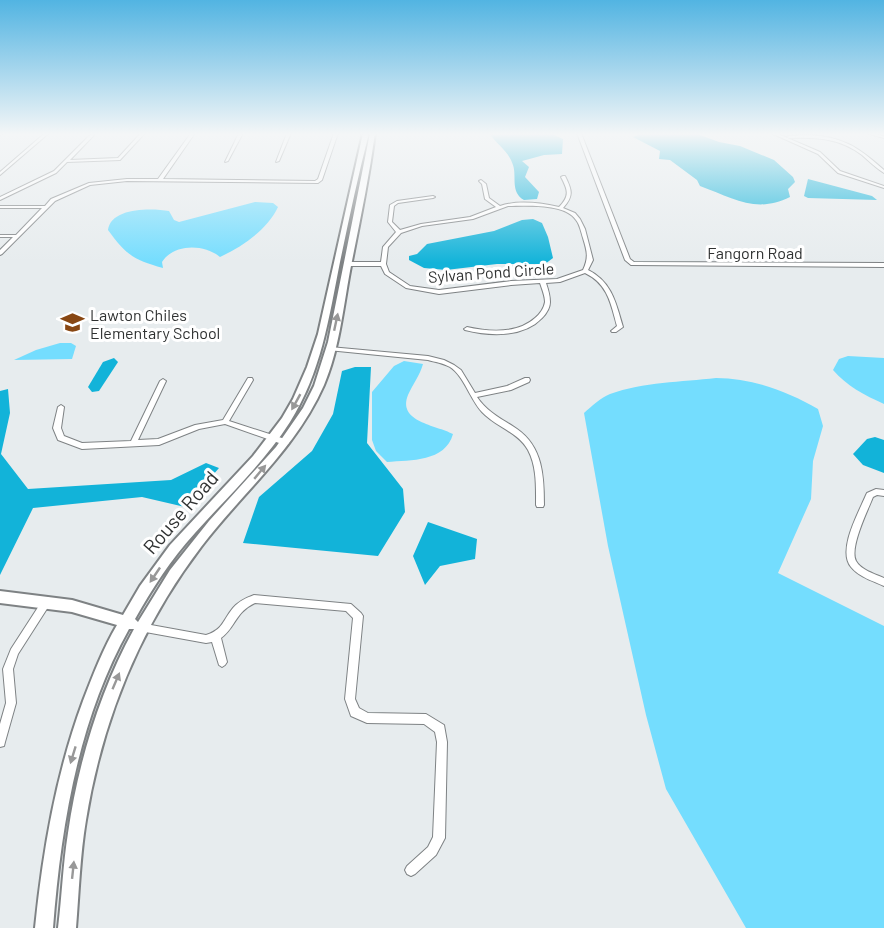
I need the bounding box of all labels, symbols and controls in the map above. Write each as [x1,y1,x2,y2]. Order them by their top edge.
street label: Fangorn Road [707,243,803,262]
street label: Sylvan Pond Circle [427,258,555,286]
place label: Lawton Chiles Elementary School [90,305,220,342]
school or university icon: Lawton Chiles Elementary School [59,310,85,336]
one-way arrow [332,312,341,331]
one-way arrow [291,394,301,411]
one-way arrow [253,465,266,480]
street label: Rouse Road [137,466,223,558]
one-way arrow [149,567,161,583]
one-way arrow [111,671,121,689]
one-way arrow [68,746,77,764]
one-way arrow [68,860,78,879]

